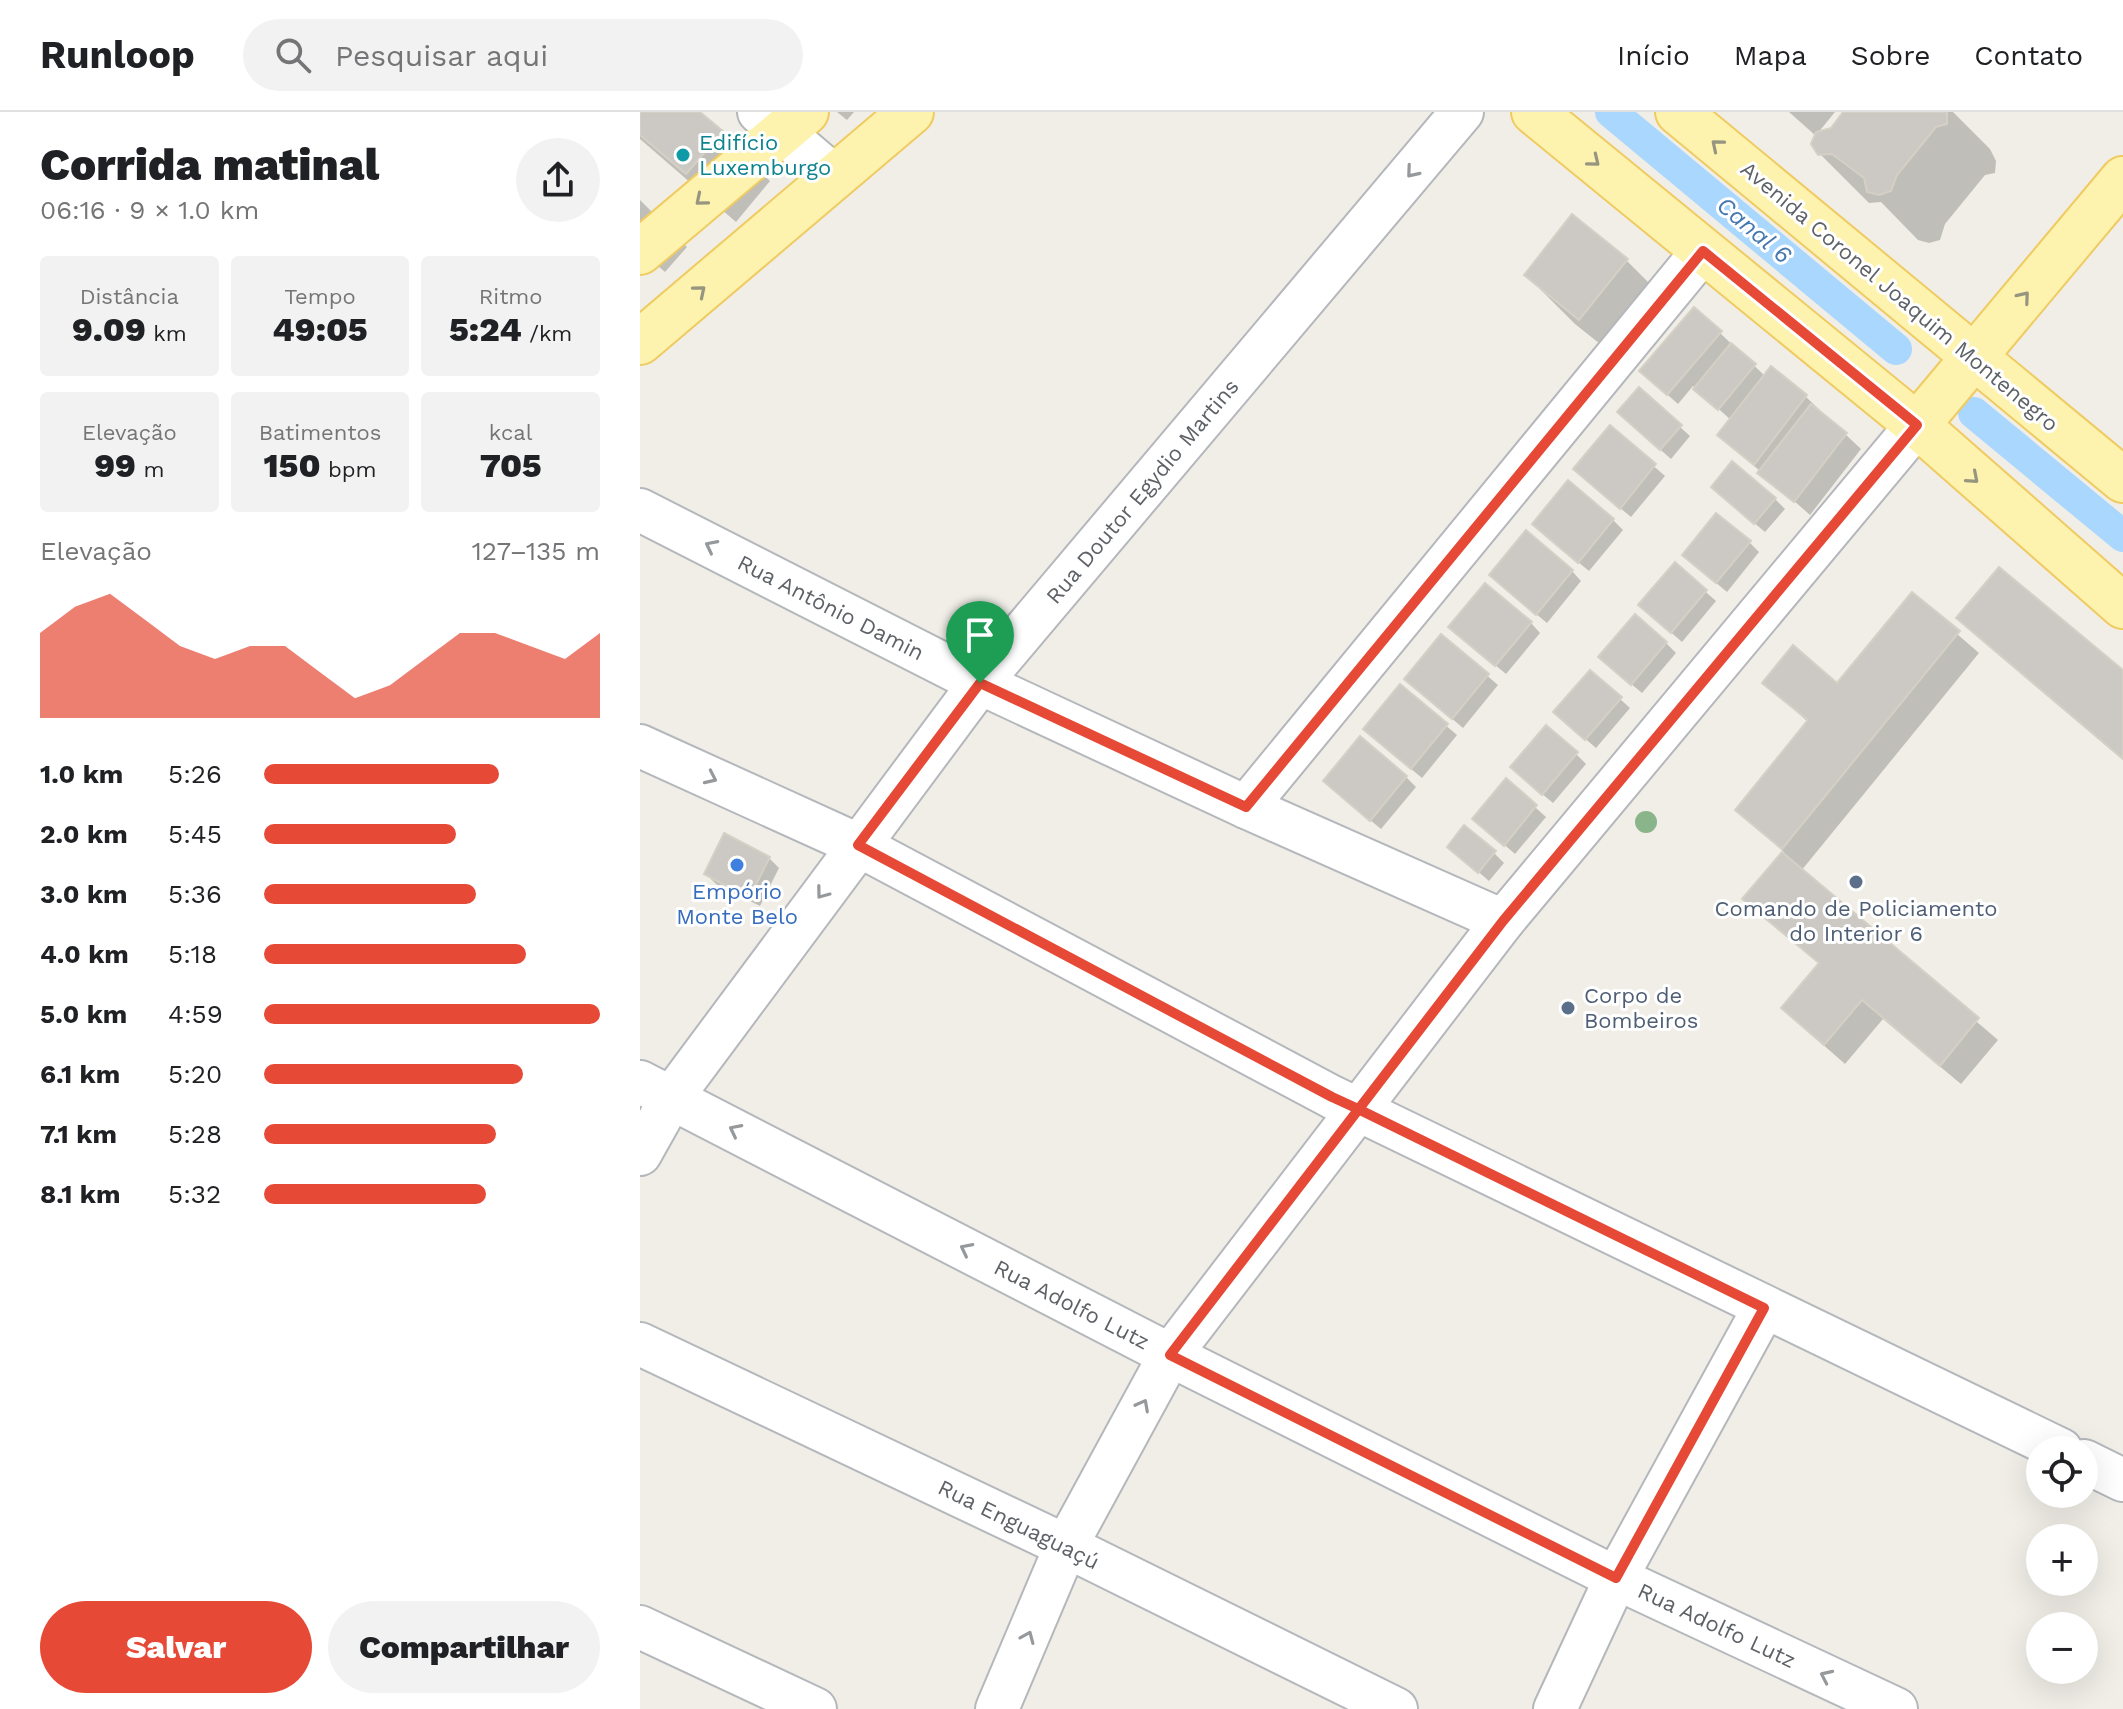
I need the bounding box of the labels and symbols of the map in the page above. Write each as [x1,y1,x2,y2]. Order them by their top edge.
place label: Edifício Luxemburgo [699,130,831,180]
one-way arrow [1712,140,1727,155]
marker: Edifício Luxemburgo [674,146,692,164]
one-way arrow [1585,152,1600,166]
street label: Avenida Coronel Joaquim Montenegro [1736,156,2063,437]
one-way arrow [1407,162,1422,177]
one-way arrow [695,190,710,205]
water label: Canal 6 [1711,191,1798,270]
one-way arrow [690,286,705,301]
one-way arrow [2014,292,2029,306]
street label: Rua Doutor Egydio Martins [1041,374,1244,609]
one-way arrow [1964,468,1979,483]
one-way arrow [704,540,719,556]
street label: Rua Antônio Damin [733,550,928,665]
pin [946,601,1014,683]
one-way arrow [703,768,717,784]
marker: Empório Monte Belo [728,856,746,874]
marker: Comando de Policiamento do Interior 6 [1847,873,1865,891]
place label: Empório Monte Belo [676,879,798,929]
one-way arrow [818,884,832,899]
place label: Comando de Policiamento do Interior 6 [1715,896,1998,946]
place label: Corpo de Bombeiros [1584,983,1698,1033]
marker: Corpo de Bombeiros [1559,999,1577,1017]
one-way arrow [729,1124,744,1139]
one-way arrow [959,1244,974,1259]
street label: Rua Adolfo Lutz [990,1254,1154,1354]
one-way arrow [1134,1398,1149,1413]
street label: Rua Enguaguaçú [934,1475,1104,1574]
street label: Rua Adolfo Lutz [1634,1578,1800,1673]
one-way arrow [1018,1631,1034,1645]
one-way arrow [1819,1670,1834,1686]

